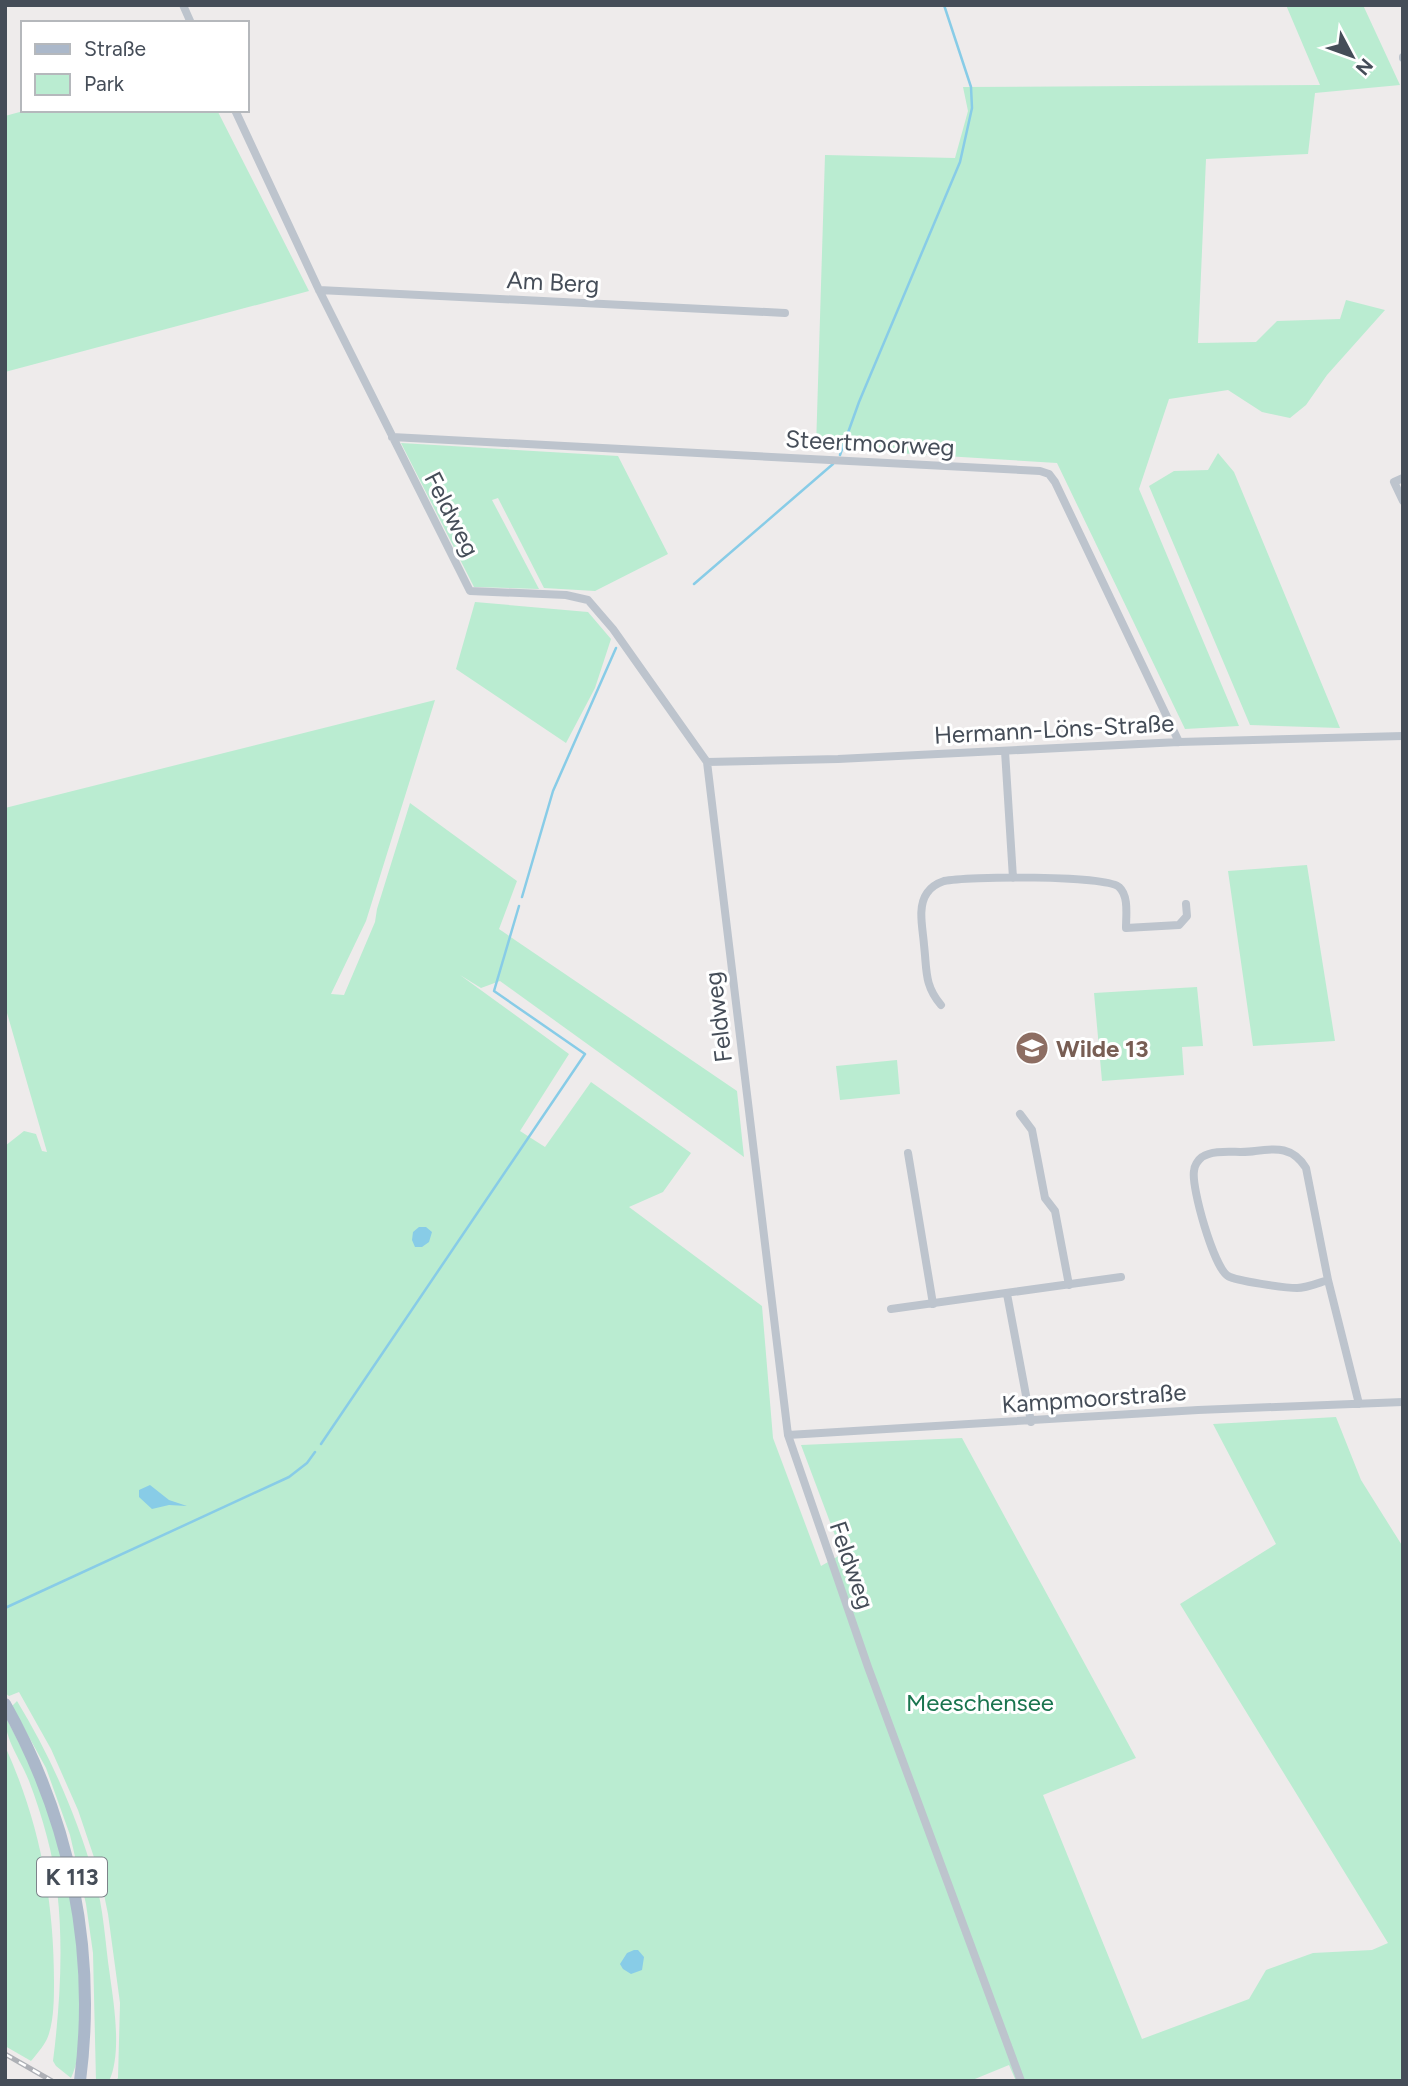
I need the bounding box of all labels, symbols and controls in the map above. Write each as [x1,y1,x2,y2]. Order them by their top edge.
legend [21,21,248,112]
north arrow [1317,21,1387,91]
text: Straße [84,36,146,61]
text: N [1351,54,1378,80]
text: Park [84,71,125,96]
street label: Am Berg [506,265,600,299]
street label: Steertmoorweg [785,424,955,462]
street label: Feldweg [418,467,486,561]
street label: Hermann-Löns-Straße [933,708,1175,750]
street label: Feldweg [698,970,738,1064]
school or university icon: Wilde 13 [1013,1029,1051,1067]
place label: Wilde 13 [1056,1034,1149,1063]
street label: Kampmoorstraße [1001,1377,1187,1419]
street label: Feldweg [823,1517,881,1613]
park label: Meeschensee [906,1688,1054,1717]
road number: K 113 [37,1858,107,1896]

